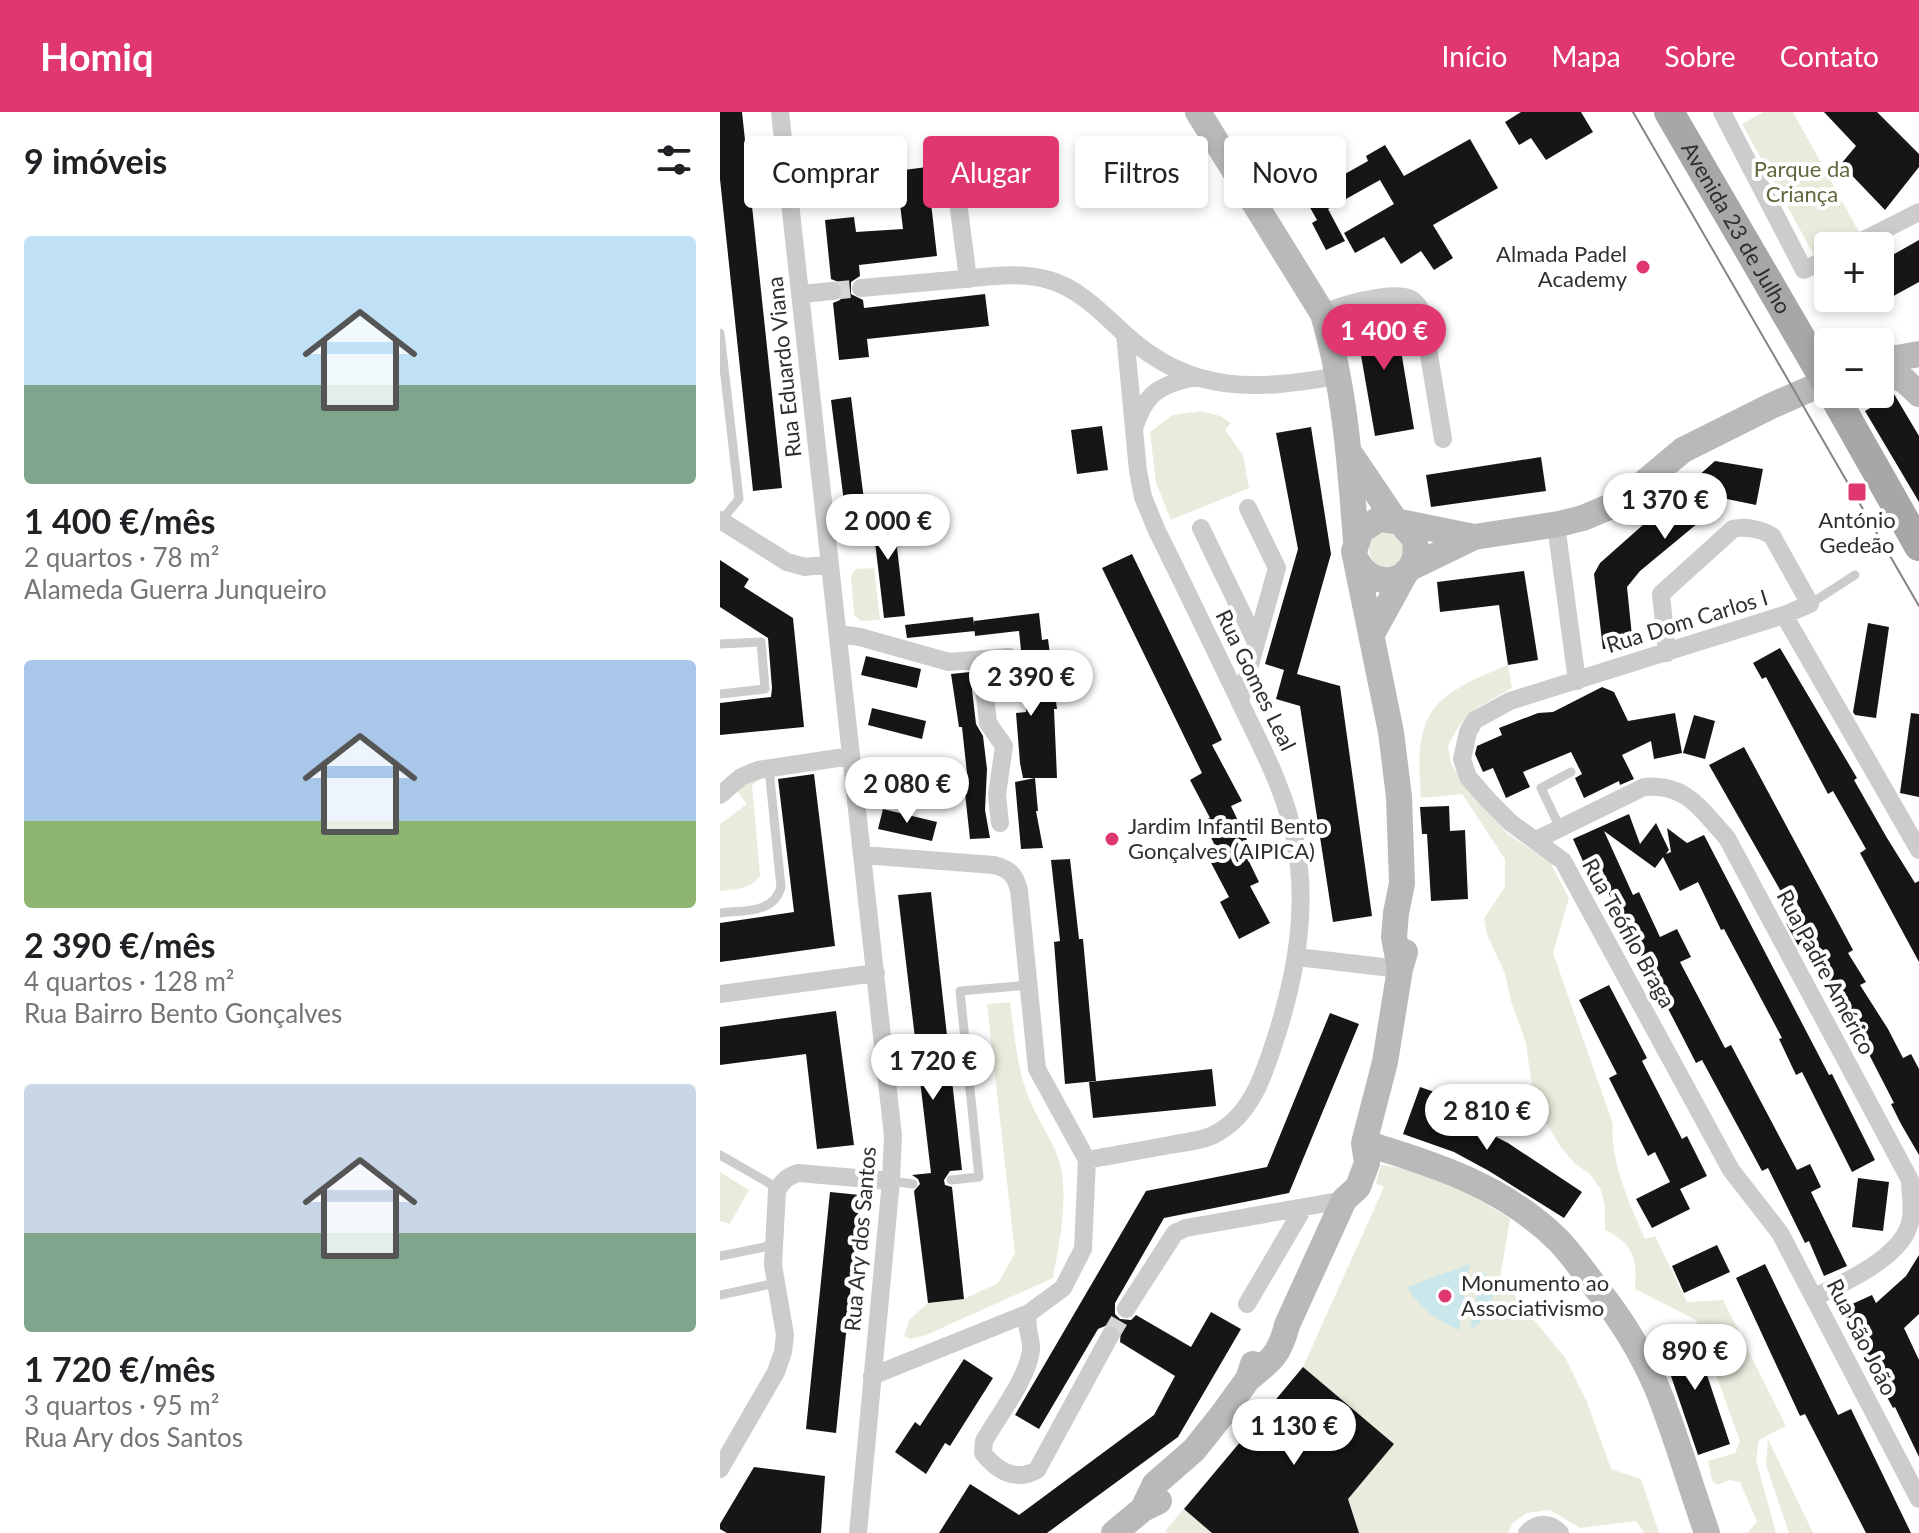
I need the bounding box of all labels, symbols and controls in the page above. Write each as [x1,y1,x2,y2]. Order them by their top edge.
text: Homiq [40,33,154,79]
text: Início [1442,39,1507,73]
text: Mapa [1551,39,1621,73]
text: Sobre [1665,39,1736,73]
text: Contato [1780,39,1879,73]
chip: Comprar [744,136,907,208]
chip: Alugar [923,136,1059,208]
chip: Filtros [1075,136,1208,208]
chip: Novo [1224,136,1346,208]
street label: Avenida 23 de Julho [1676,137,1797,318]
icon: filters [652,138,696,182]
text: 9 imóveis [24,140,167,181]
park label: Parque da Criança [1754,155,1850,207]
map controls [1814,232,1894,408]
button: + [1814,232,1894,312]
place label: Almada Padel Academy [1496,240,1628,292]
marker: Almada Padel Academy [1634,258,1652,276]
street label: Rua Eduardo Viana [761,275,806,459]
icon: home [288,288,432,432]
pin: 1 400 € [1310,304,1458,372]
text: 1 400 € [1340,314,1428,346]
button: − [1814,328,1894,408]
pin: 1 370 € [1591,473,1739,541]
marker: António Gedeão [1846,481,1868,503]
text: 1 370 € [1621,483,1709,515]
pin: 2 000 € [814,494,962,562]
text: 1 400 €/mês [24,500,216,541]
text: 2 000 € [844,504,932,536]
place label: António Gedeão [1818,506,1896,558]
text: 2 quartos · 78 m² [24,541,219,573]
text: Alameda Guerra Junqueiro [24,573,327,605]
street label: Rua Dom Carlos I [1603,583,1771,658]
street label: Rua Gomes Leal [1211,605,1302,755]
pin: 2 390 € [957,650,1105,718]
text: 2 390 € [987,660,1075,692]
icon: home [288,712,432,856]
pin: 2 080 € [833,757,981,825]
text: 2 080 € [863,767,951,799]
place label: Jardim Infantil Bento Gonçalves (AIPICA) [1128,812,1328,864]
marker: Jardim Infantil Bento Gonçalves (AIPICA) [1103,830,1121,848]
street label: Rua Teófilo Braga [1577,853,1682,1012]
street label: Rua Padre Américo [1772,885,1881,1059]
text: 2 390 €/mês [24,924,216,965]
text: 4 quartos · 128 m² [24,965,234,997]
text: Rua Bairro Bento Gonçalves [24,997,342,1029]
pin: 1 720 € [859,1034,1007,1102]
text: 1 720 € [889,1044,977,1076]
pin: 2 810 € [1413,1084,1561,1152]
text: 2 810 € [1443,1094,1531,1126]
icon: home [288,1136,432,1280]
street label: Rua Ary dos Santos [838,1145,881,1332]
place label: Monumento ao Associativismo [1461,1269,1609,1321]
street label: Rua São João [1822,1274,1903,1400]
marker: Monumento ao Associativismo [1436,1287,1454,1305]
pin: 890 € [1639,1324,1751,1392]
text: 890 € [1662,1334,1728,1366]
text: 1 720 €/mês [24,1348,216,1389]
text: 3 quartos · 95 m² [24,1389,219,1421]
pin: 1 130 € [1220,1399,1368,1467]
text: 1 130 € [1250,1409,1338,1441]
text: Rua Ary dos Santos [24,1421,243,1453]

